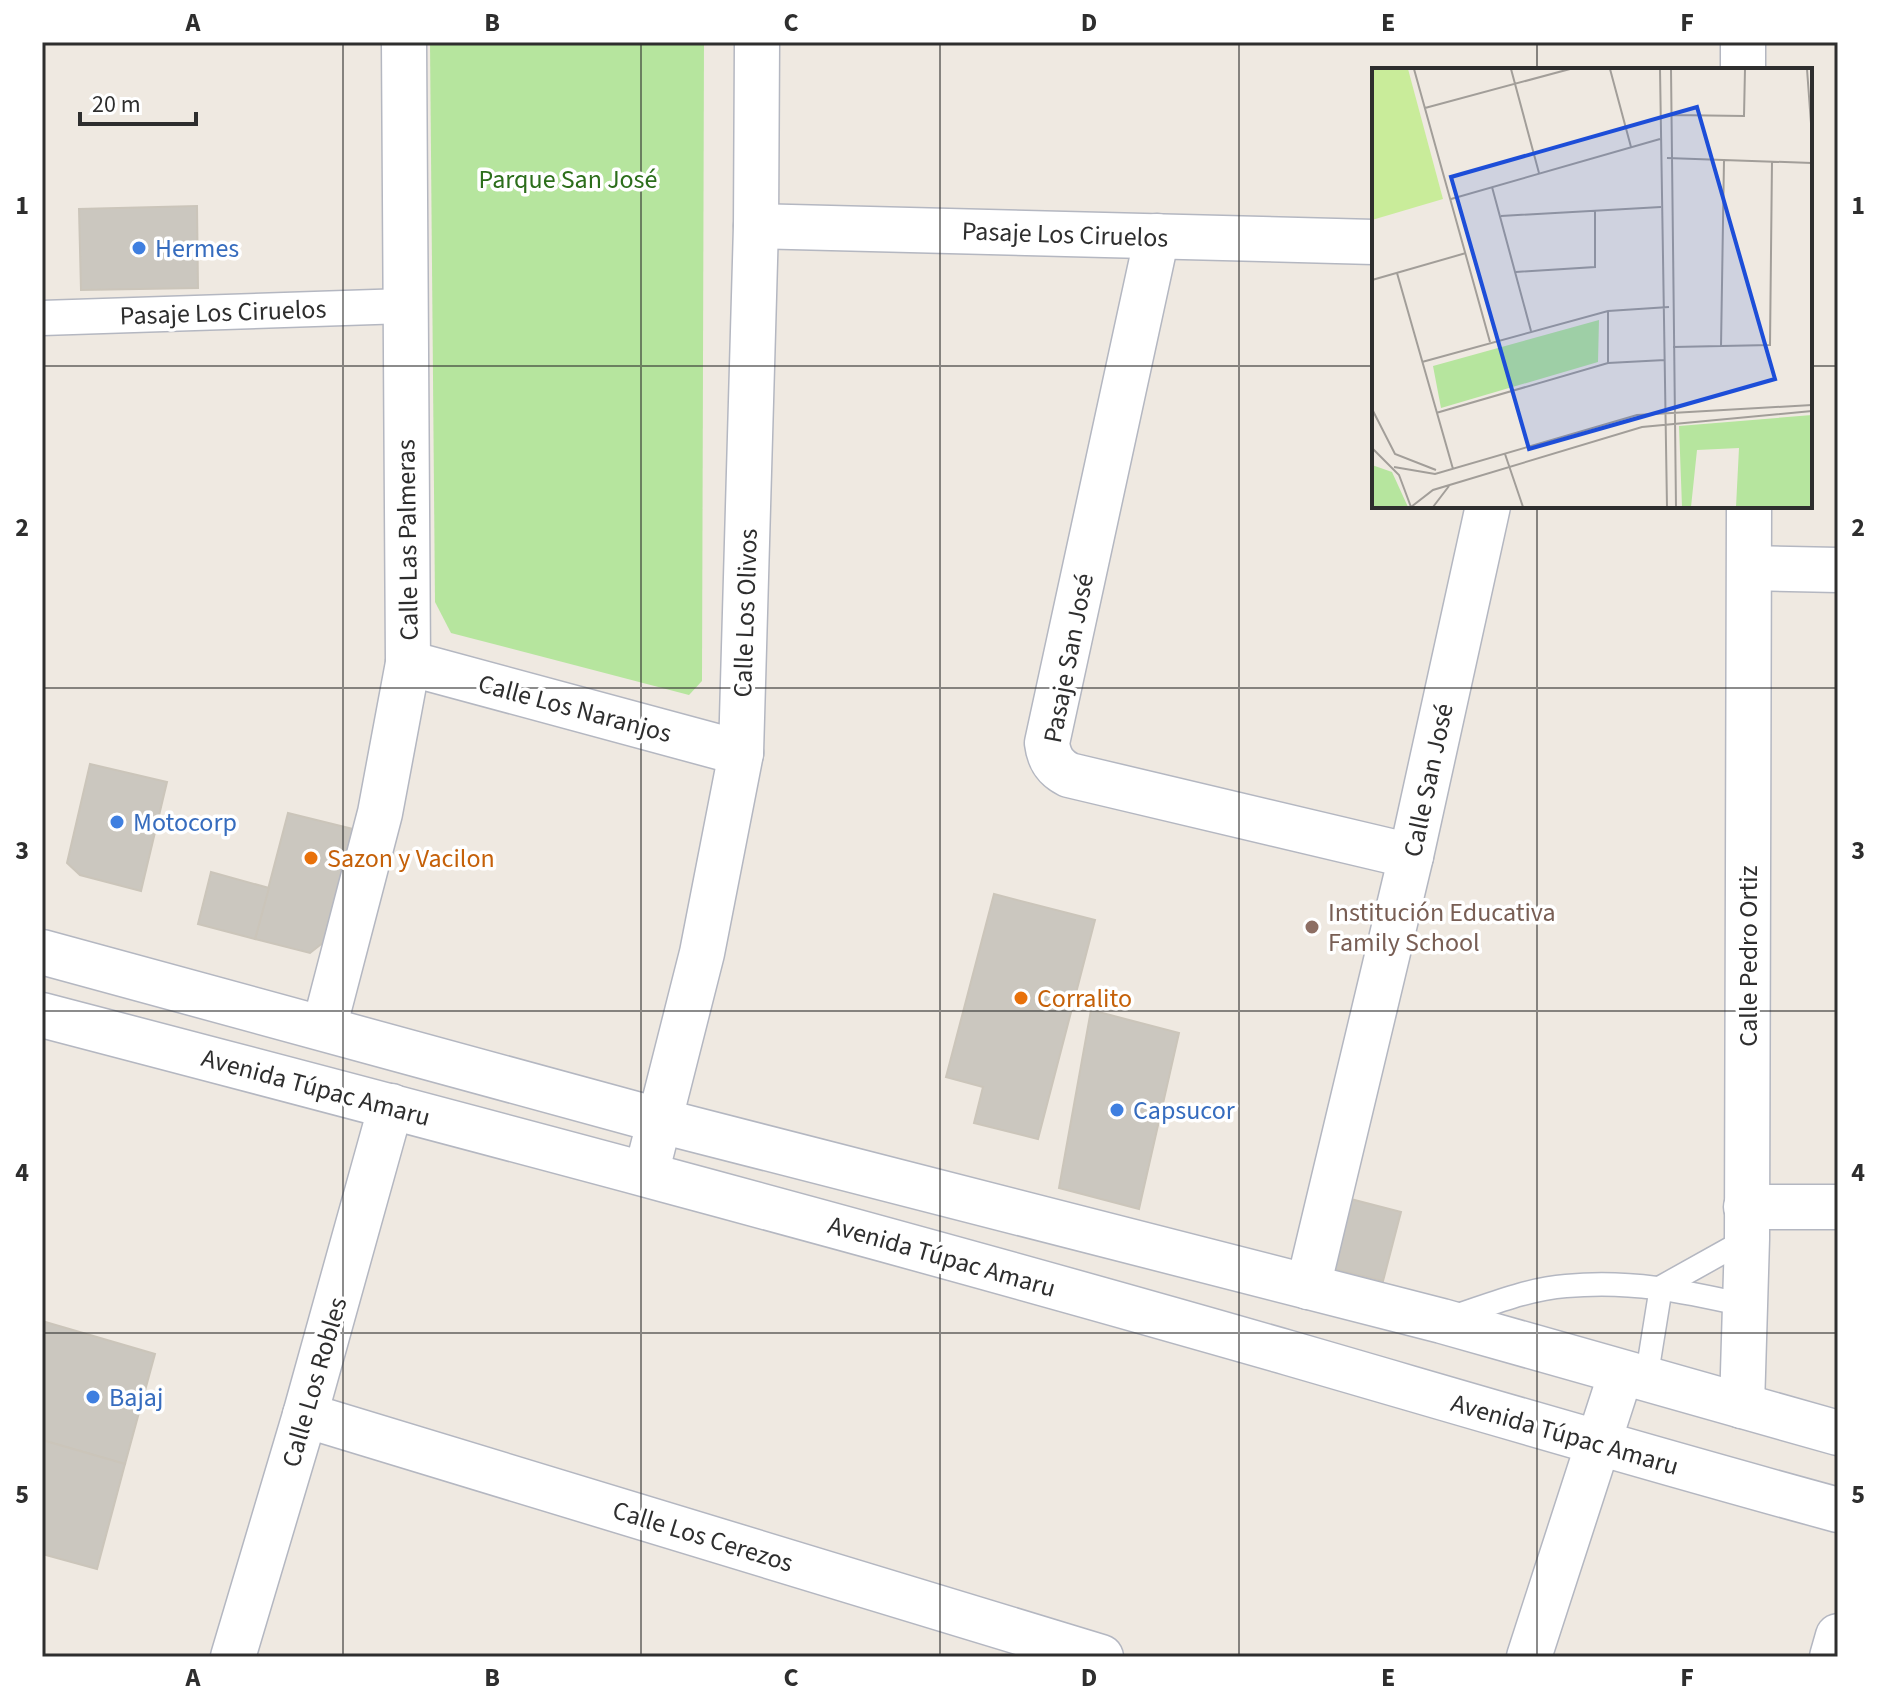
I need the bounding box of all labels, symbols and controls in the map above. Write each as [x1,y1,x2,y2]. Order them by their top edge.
text: A [185,4,202,41]
text: B [484,4,500,41]
text: C [783,4,799,41]
text: D [1081,4,1097,41]
text: E [1381,4,1395,41]
text: F [1680,4,1694,41]
inset map [1372,68,1812,508]
scale bar [80,76,196,126]
text: 20 m [92,87,141,122]
park label: Parque San José [479,161,657,198]
text: 1 [15,187,29,224]
text: 1 [1851,187,1865,224]
street label: Pasaje Los Ciruelos [961,212,1169,257]
place label: Hermes [155,230,239,267]
marker: Hermes [130,239,148,257]
street label: Pasaje Los Ciruelos [119,290,327,335]
street label: Calle Las Palmeras [387,439,428,641]
text: 2 [15,509,29,546]
text: 2 [1851,509,1865,546]
street label: Calle Los Olivos [724,528,767,698]
street label: Pasaje San José [1034,570,1103,746]
street label: Calle Los Naranjos [474,665,676,752]
street label: Calle San José [1394,700,1463,860]
place label: Motocorp [133,804,237,841]
marker: Motocorp [108,813,126,831]
text: 3 [15,832,29,869]
text: 3 [1851,832,1865,869]
place label: Sazon y Vacilon [327,840,495,877]
marker: Sazon y Vacilon [302,849,320,867]
street label: Calle Pedro Ortiz [1730,865,1767,1047]
place label: Institución Educativa Family School [1328,894,1556,961]
marker: Institución Educativa Family School [1303,918,1321,936]
place label: Corralito [1037,980,1132,1017]
marker: Corralito [1012,989,1030,1007]
street label: Avenida Túpac Amaru [197,1039,434,1136]
place label: Capsucor [1133,1092,1236,1129]
marker: Capsucor [1108,1101,1126,1119]
text: 4 [15,1154,29,1191]
text: 4 [1851,1154,1865,1191]
street label: Avenida Túpac Amaru [824,1206,1060,1307]
street label: Calle Los Robles [273,1293,356,1471]
place label: Bajaj [109,1379,163,1416]
street label: Avenida Túpac Amaru [1447,1384,1683,1485]
marker: Bajaj [84,1388,102,1406]
text: 5 [15,1476,29,1513]
text: 5 [1851,1476,1865,1513]
street label: Calle Los Cerezos [608,1491,798,1582]
text: A [185,1659,202,1696]
text: B [484,1659,500,1696]
text: C [783,1659,799,1696]
text: D [1081,1659,1097,1696]
text: E [1381,1659,1395,1696]
text: F [1680,1659,1694,1696]

